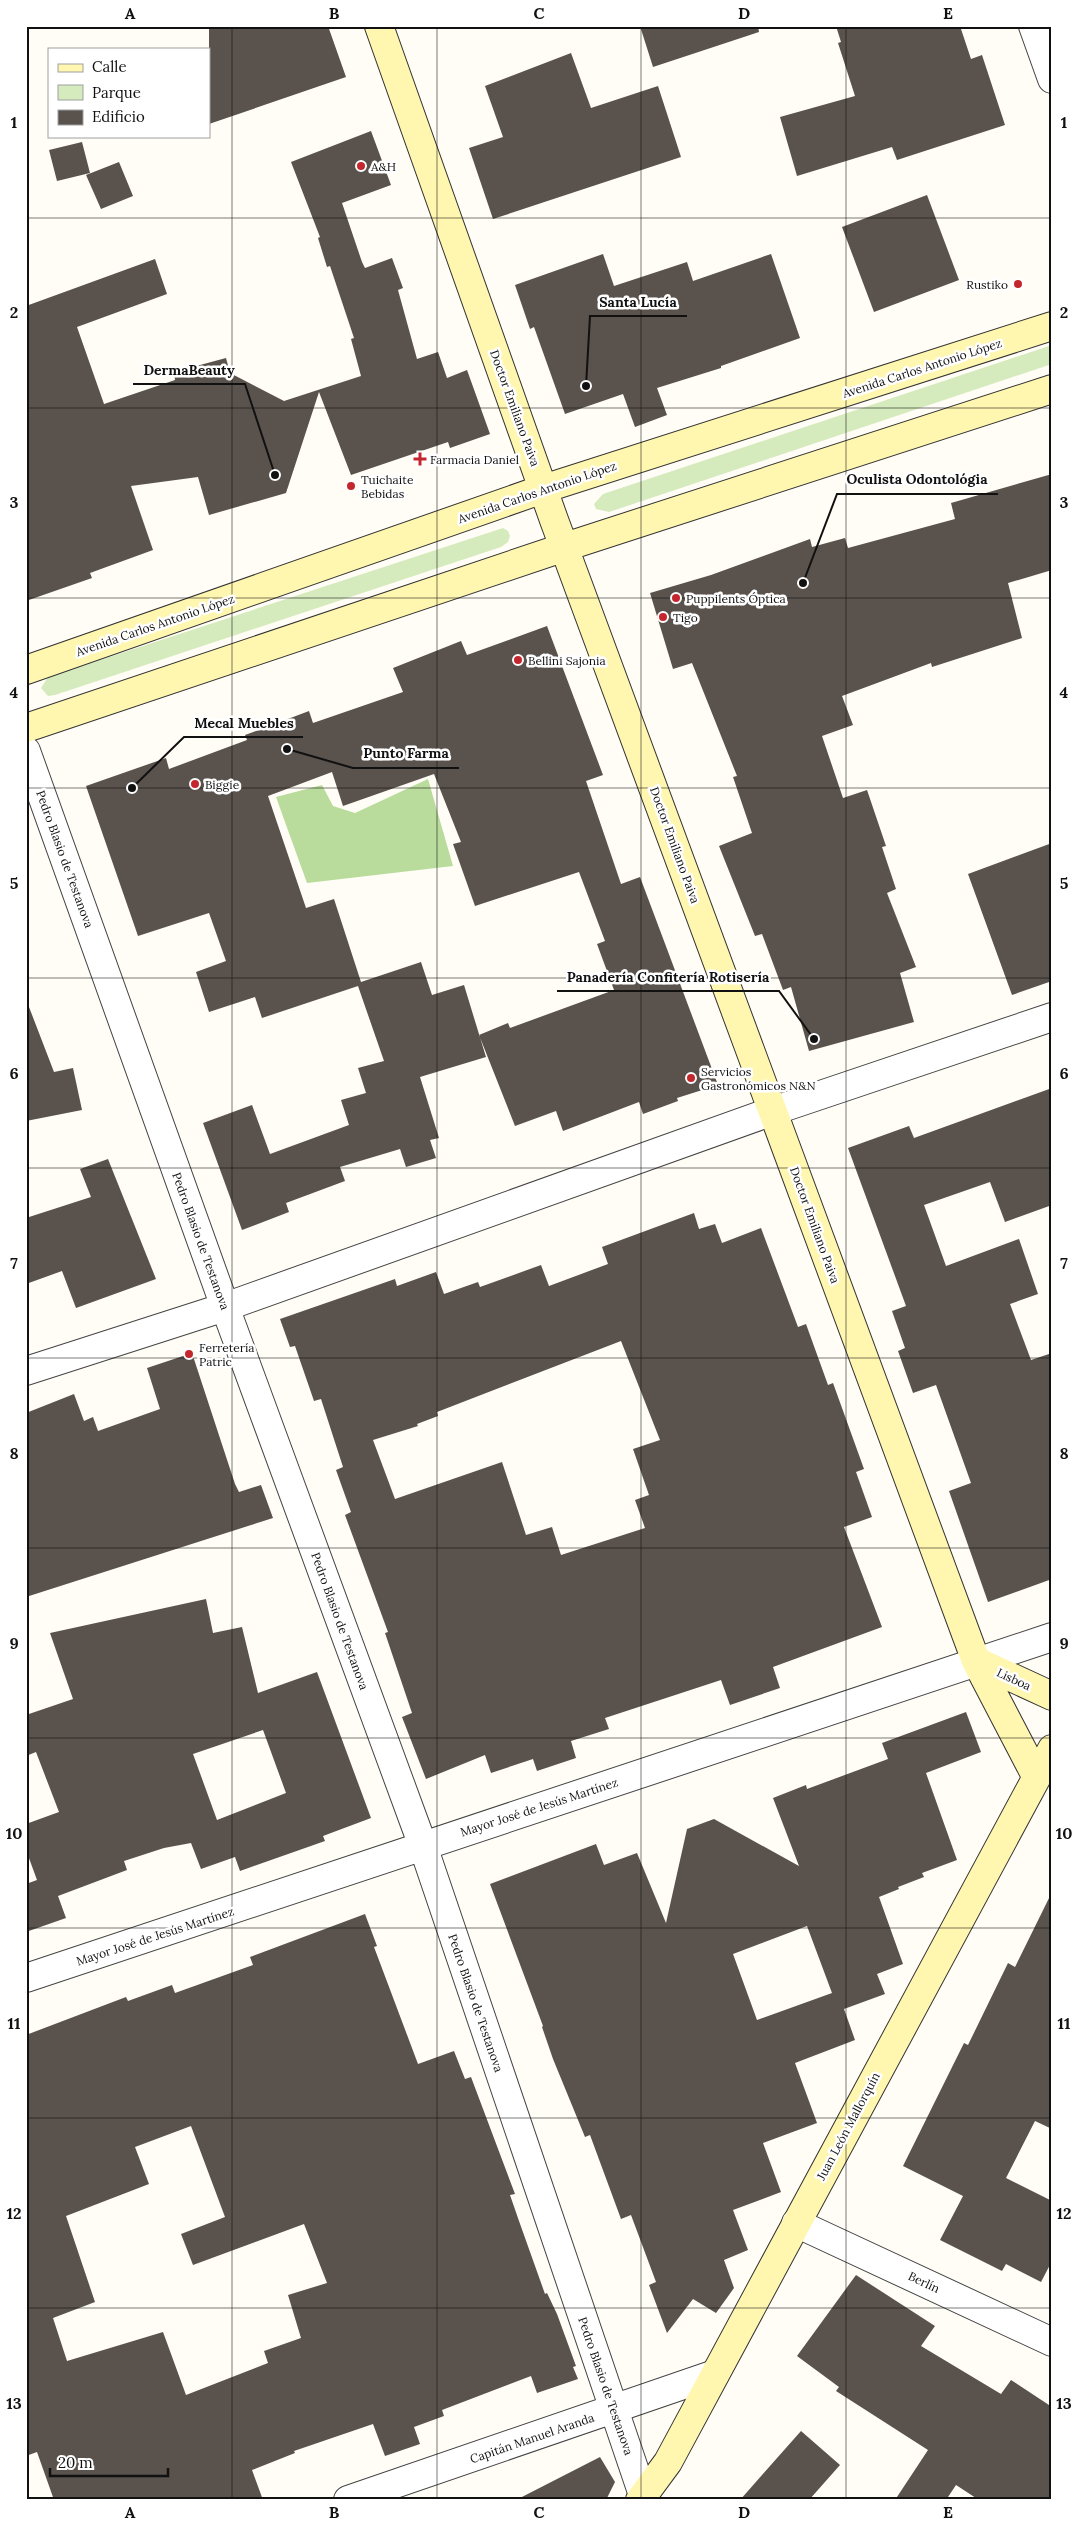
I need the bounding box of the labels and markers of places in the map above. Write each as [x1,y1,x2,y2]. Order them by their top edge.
place label: A&H [370,159,396,174]
marker: A&H [355,160,367,172]
place label: Rustiko [966,277,1008,292]
marker: Rustiko [1012,278,1024,290]
callout: Santa Lucía [590,287,687,316]
callout: DermaBeauty [133,355,245,384]
place label: Farmacia Daniel [430,452,519,467]
marker: Farmacia Daniel [414,453,426,465]
callout: Oculista Odontológia [837,465,998,494]
place label: Tuichaite Bebidas [361,472,414,501]
marker: Tuichaite Bebidas [345,480,357,492]
place label: Puppilents Óptica [686,591,786,606]
marker: Puppilents Óptica [670,592,682,604]
place label: Tigo [673,610,698,625]
marker: Tigo [657,611,669,623]
place label: Bellini Sajonia [528,653,606,668]
marker: Bellini Sajonia [512,654,524,666]
callout: Mecal Muebles [184,708,303,737]
callout: Punto Farma [353,739,459,768]
place label: Biggie [205,777,240,792]
marker: Biggie [189,778,201,790]
callout: Panadería Confitería Rotisería [557,962,779,991]
place label: Servicios Gastronómicos N&N [701,1064,816,1093]
marker: Servicios Gastronómicos N&N [685,1072,697,1084]
place label: Ferretería Patric [199,1340,255,1369]
marker: Ferretería Patric [183,1348,195,1360]

